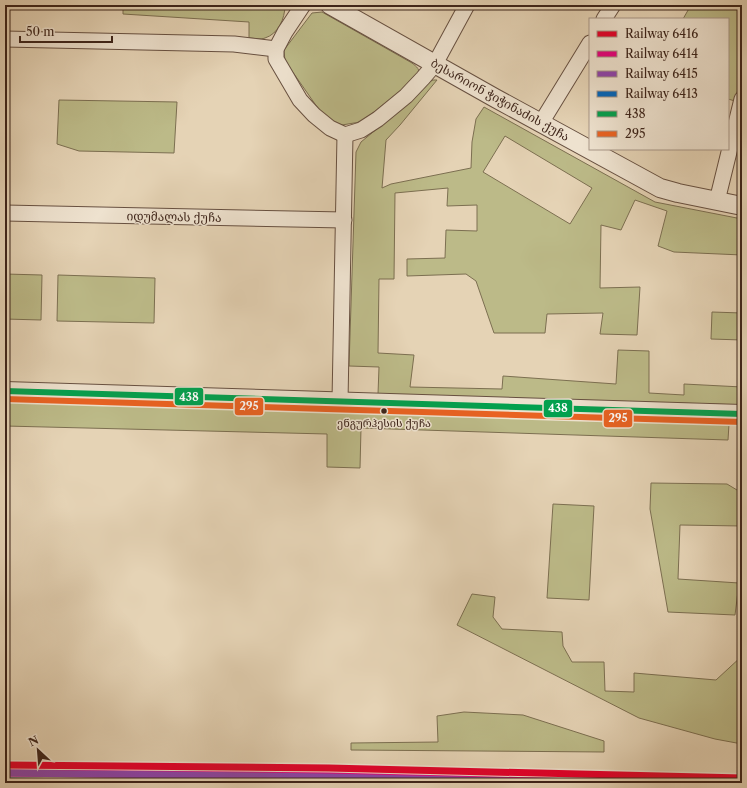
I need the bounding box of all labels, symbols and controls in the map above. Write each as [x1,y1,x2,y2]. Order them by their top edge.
scale bar [20,18,112,44]
legend [589,18,729,150]
text: 50 m [26,24,55,39]
text: Railway 6416 [625,26,698,41]
text: Railway 6414 [625,46,698,61]
street label: ბესარიონ ჭიჭინაძის ქუჩა [428,55,572,144]
text: Railway 6415 [625,66,698,81]
text: Railway 6413 [625,86,698,101]
text: 438 [625,106,646,121]
text: 295 [625,126,645,141]
street label: იდუმალას ქუჩა [126,208,222,225]
line badge: 438 [174,387,204,406]
text: 438 [179,390,199,404]
line badge: 295 [234,397,264,416]
text: 295 [239,399,259,413]
line badge: 438 [543,399,573,418]
text: 438 [548,401,568,415]
marker: ენგურჰესის ქუჩა [379,406,389,416]
line badge: 295 [603,409,633,428]
text: 295 [608,411,628,425]
place label: ენგურჰესის ქუჩა [337,416,431,430]
north arrow [18,730,58,770]
text: N [26,732,41,749]

